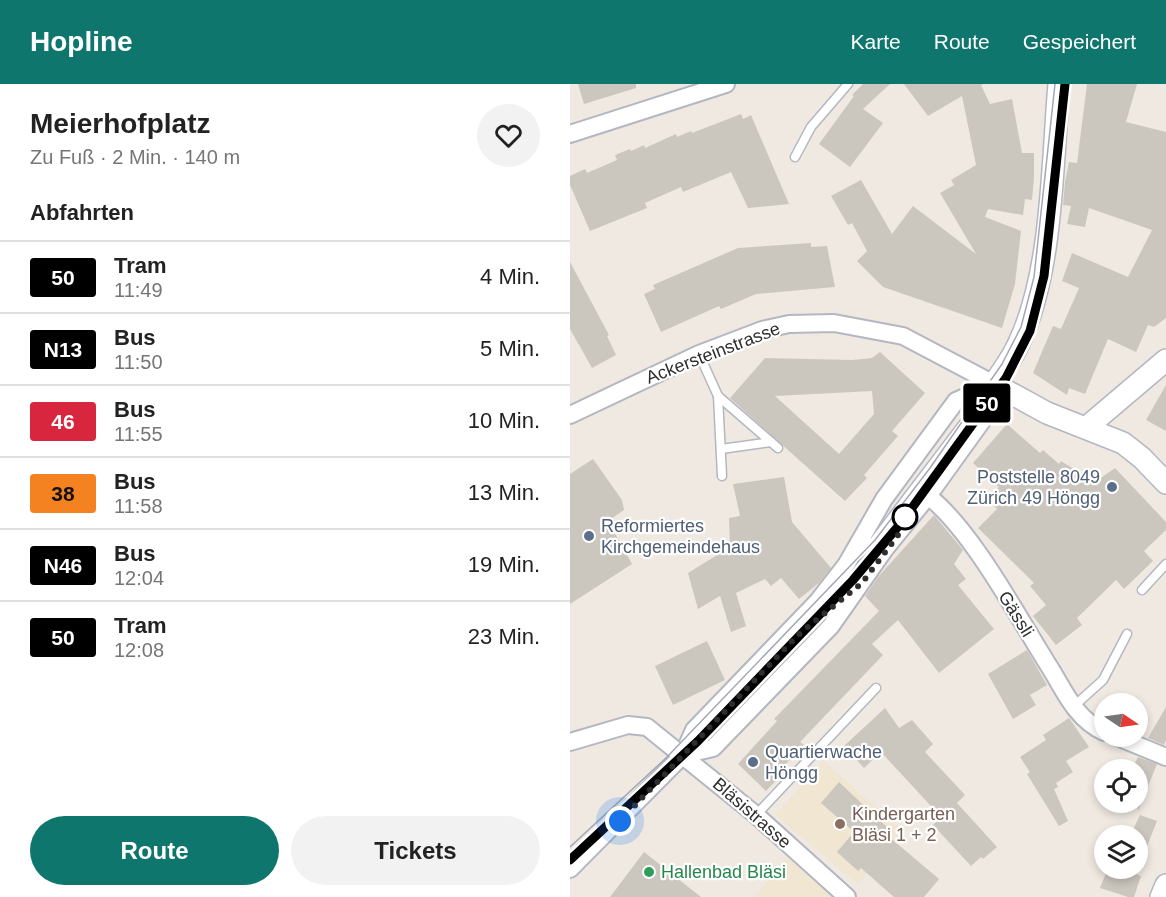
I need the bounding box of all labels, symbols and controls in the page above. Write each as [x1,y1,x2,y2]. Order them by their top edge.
text: Hopline [30,26,133,57]
text: Karte [851,30,901,53]
text: Route [934,30,990,53]
text: Gespeichert [1023,30,1136,53]
button: heart [477,104,540,167]
text: Meierhofplatz [30,108,210,139]
text: Zu Fuß · 2 Min. · 140 m [30,146,240,168]
text: Abfahrten [30,200,134,225]
text: Tram [114,253,167,278]
text: 4 Min. [480,264,540,289]
text: 50 [51,266,75,289]
text: 11:49 [114,279,163,301]
street label: Ackersteinstrasse [643,318,783,388]
text: Bus [114,325,156,350]
text: 5 Min. [480,336,540,361]
text: N13 [44,338,82,361]
text: 11:50 [114,351,163,373]
line badge: 50 [960,384,1014,422]
text: 50 [975,392,999,415]
text: Bus [114,397,156,422]
text: 10 Min. [468,408,540,433]
text: 46 [51,410,75,433]
text: 11:55 [114,423,163,445]
place label: Poststelle 8049 Zürich 49 Höngg [967,467,1100,508]
text: Bus [114,469,156,494]
text: 13 Min. [468,480,540,505]
marker: Poststelle 8049 Zürich 49 Höngg [1105,480,1119,494]
text: 38 [51,482,75,505]
text: 11:58 [114,495,163,517]
unlabelled marker [892,504,918,530]
place label: Reformiertes Kirchgemeindehaus [601,516,760,557]
marker: Reformiertes Kirchgemeindehaus [582,529,596,543]
text: Bus [114,541,156,566]
text: 19 Min. [468,552,540,577]
text: N46 [44,554,82,577]
text: 12:04 [114,567,164,589]
street label: Gässli [994,587,1038,641]
text: Tram [114,613,167,638]
text: 23 Min. [468,624,540,649]
text: 50 [51,626,75,649]
text: 12:08 [114,639,164,661]
north arrow [1094,693,1148,747]
map controls [1094,693,1148,879]
place label: Quartierwache Höngg [765,742,882,783]
marker: Quartierwache Höngg [746,755,760,769]
button: locate [1094,759,1148,813]
street label: Bläsistrasse [709,774,795,852]
place label: Kindergarten Bläsi 1 + 2 [852,804,955,845]
your location [605,806,635,836]
button: Route [30,816,279,885]
button: Tickets [291,816,540,885]
marker: Kindergarten Bläsi 1 + 2 [833,817,847,831]
button: layers [1094,825,1148,879]
place label: Hallenbad Bläsi [661,862,786,882]
marker: Hallenbad Bläsi [642,865,656,879]

